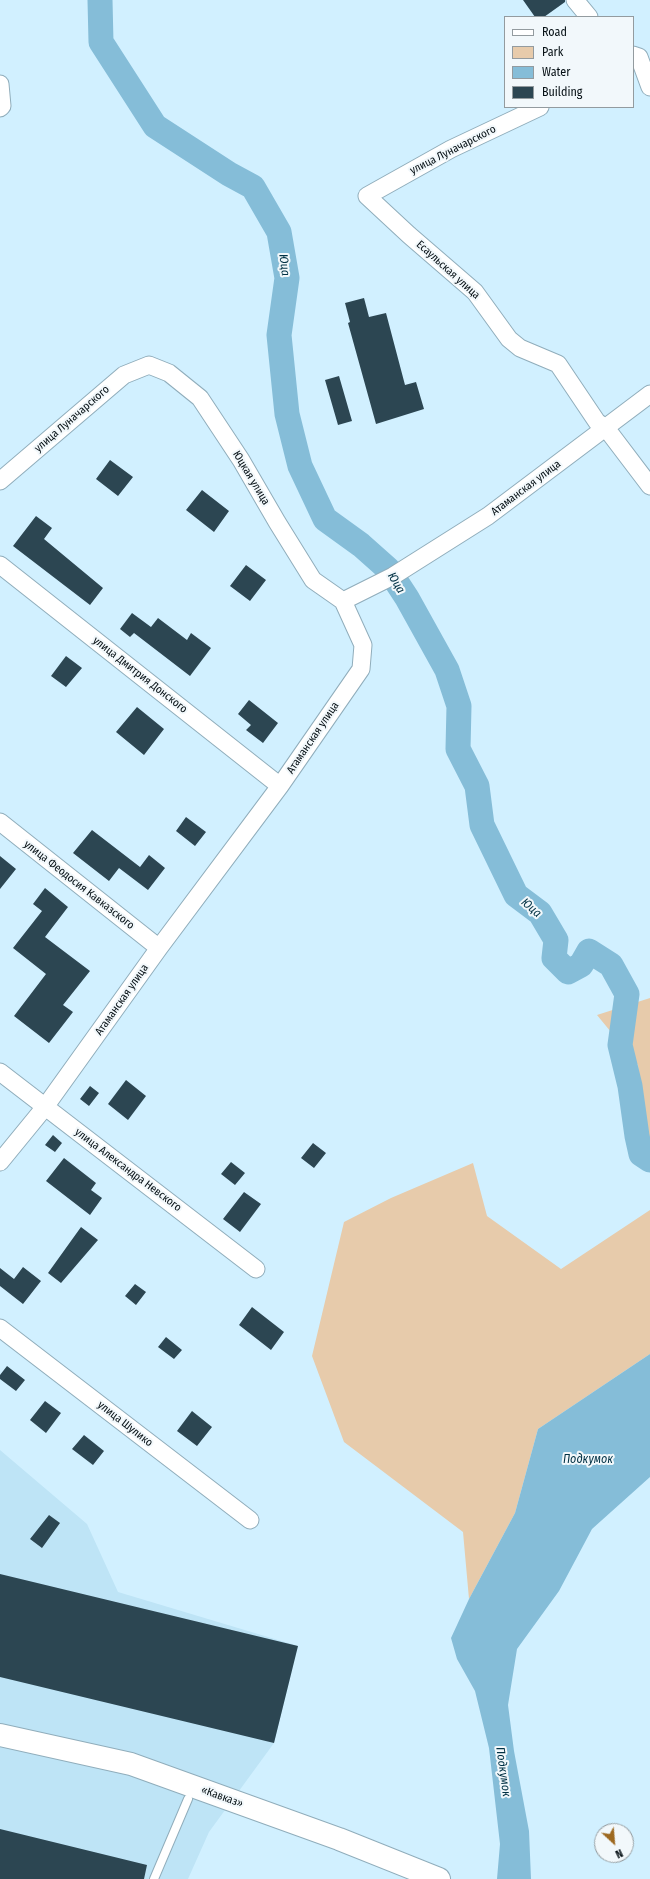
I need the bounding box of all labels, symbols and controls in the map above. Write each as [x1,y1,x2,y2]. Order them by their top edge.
legend [504,16,634,108]
text: Road [542,25,567,39]
text: Park [542,45,563,59]
text: Water [542,65,570,79]
text: Building [542,85,582,99]
street label: улица Луначарского [408,123,498,177]
street label: Есаульская улица [413,238,483,302]
water label: Юца [275,253,293,277]
street label: улица Луначарского [32,383,112,455]
street label: Юцкая улица [230,449,272,507]
street label: Атаманская улица [489,458,563,518]
water label: Юца [384,570,408,596]
street label: улица Дмитрия Донского [90,634,190,716]
street label: Атаманская улица [284,700,342,776]
street label: улица Феодосия Кавказского [21,838,137,932]
water label: Юца [518,895,544,921]
street label: Атаманская улица [93,962,151,1038]
street label: улица Александра Невского [72,1126,184,1214]
street label: улица Шулико [95,1398,155,1450]
water label: Подкумок [563,1453,613,1467]
water label: Подкумок [492,1746,514,1798]
street label: «Кавказ» [199,1783,245,1811]
north arrow [594,1823,634,1863]
text: N [613,1846,625,1861]

